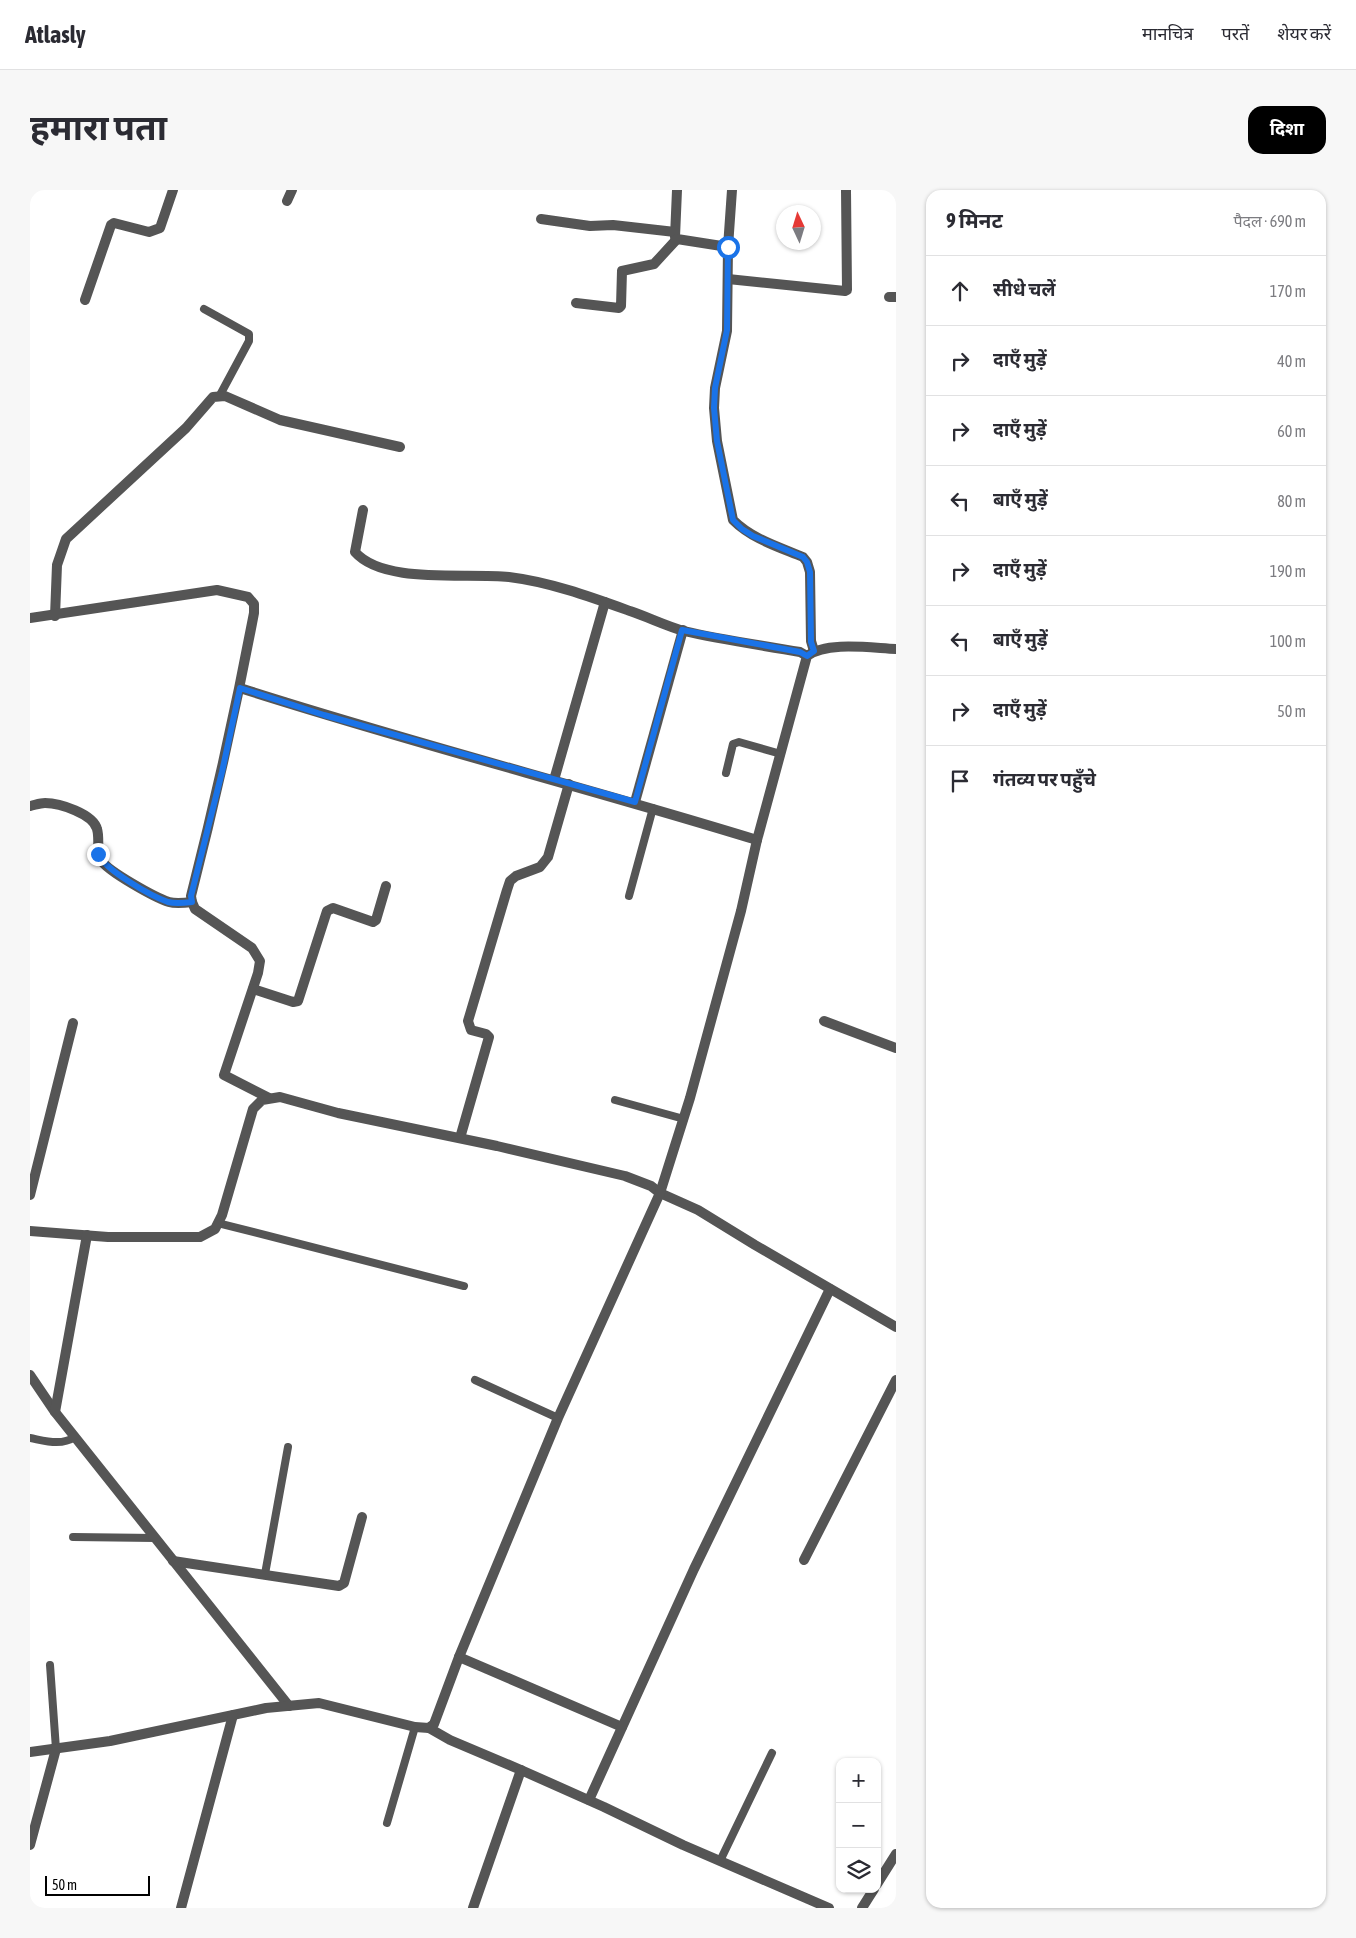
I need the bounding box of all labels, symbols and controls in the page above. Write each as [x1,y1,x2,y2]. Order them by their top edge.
text: Atlasly [25,21,86,48]
text: मानचित्र [1142,23,1193,44]
text: परतें [1221,23,1249,44]
text: शेयर करें [1277,23,1331,44]
button: दिशा [1248,106,1326,154]
text: हमारा पता [30,107,167,147]
north arrow [776,205,821,250]
text: 9 मिनट [946,208,1003,232]
text: पैदल · 690 m [1233,212,1306,230]
route start [717,236,740,259]
icon: ahead [946,277,974,305]
text: सीधे चलें [993,278,1056,300]
text: 170 m [1270,282,1306,300]
icon: right [946,347,974,375]
text: दाएँ मुड़ें [993,348,1047,370]
text: 40 m [1277,352,1306,370]
icon: right [946,417,974,445]
text: दाएँ मुड़ें [993,418,1047,440]
text: 60 m [1277,422,1306,440]
icon: left [946,487,974,515]
text: बाएँ मुड़ें [993,488,1048,510]
text: 80 m [1277,492,1306,510]
icon: right [946,557,974,585]
text: दाएँ मुड़ें [993,558,1047,580]
text: 190 m [1270,562,1306,580]
icon: left [946,627,974,655]
text: बाएँ मुड़ें [993,628,1048,650]
text: 100 m [1270,632,1306,650]
icon: right [946,697,974,725]
text: दाएँ मुड़ें [993,698,1047,720]
text: 50 m [1277,702,1306,720]
icon: arrive [946,767,974,795]
text: गंतव्य पर पहुँचे [993,768,1096,790]
route end [87,843,110,866]
map controls [836,1758,881,1893]
button: + [836,1758,881,1803]
button: − [836,1803,881,1848]
button: layers [836,1848,881,1893]
scale bar [45,1873,150,1896]
text: 50 m [52,1877,77,1893]

